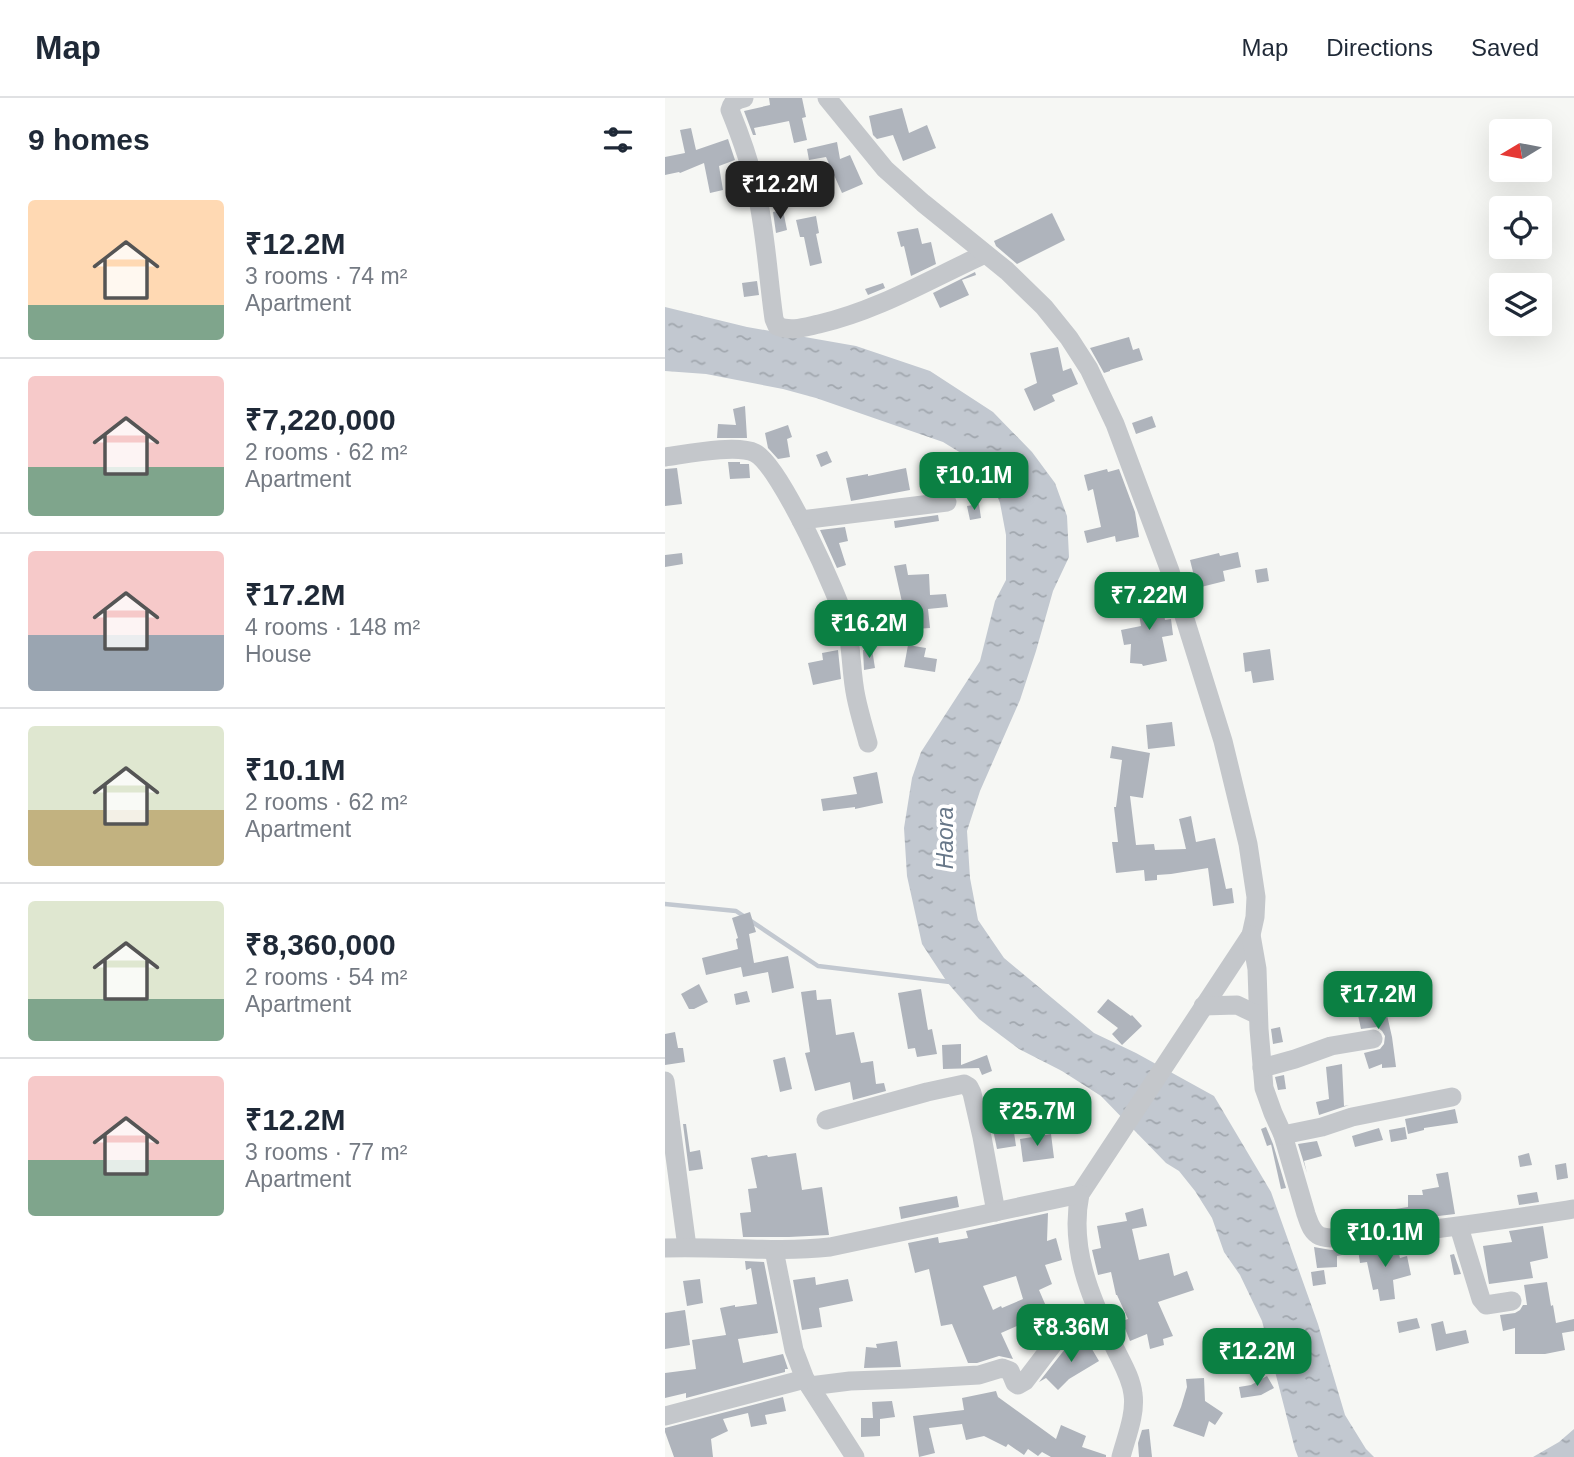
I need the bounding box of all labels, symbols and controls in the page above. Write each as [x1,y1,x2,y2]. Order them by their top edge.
text: Map [35,29,101,66]
text: Map [1242,34,1288,61]
text: Directions [1326,34,1433,61]
text: Saved [1471,34,1539,61]
north arrow [1489,119,1552,182]
map controls [1489,119,1552,336]
icon: filters [599,121,637,159]
text: 9 homes [28,123,150,156]
pin: ₹12.2M [723,162,837,221]
text: ₹12.2M [741,171,819,197]
button: locate [1489,196,1552,259]
text: ₹12.2M [245,227,346,260]
icon: home [84,228,168,312]
text: 3 rooms · 74 m² [245,263,407,289]
button: layers [1489,273,1552,336]
text: Apartment [245,290,351,316]
text: ₹7,220,000 [245,403,396,436]
icon: home [84,404,168,488]
text: 2 rooms · 62 m² [245,439,407,465]
pin: ₹10.1M [917,452,1031,512]
text: ₹10.1M [935,462,1013,488]
text: Apartment [245,466,351,492]
pin: ₹7.22M [1092,573,1206,632]
text: ₹17.2M [245,578,346,611]
icon: home [84,579,168,663]
text: ₹7.22M [1110,582,1188,608]
pin: ₹16.2M [812,601,926,660]
text: ₹16.2M [830,610,908,636]
text: 4 rooms · 148 m² [245,614,420,640]
text: House [245,641,311,667]
text: ₹10.1M [245,753,346,786]
icon: home [84,754,168,838]
text: 2 rooms · 62 m² [245,789,407,815]
water label: Haora [932,807,958,869]
text: Apartment [245,816,351,842]
text: ₹8,360,000 [245,928,396,961]
icon: home [84,929,168,1013]
text: 2 rooms · 54 m² [245,964,407,990]
pin: ₹17.2M [1321,972,1435,1031]
text: ₹17.2M [1339,981,1417,1007]
text: Apartment [245,991,351,1017]
pin: ₹25.7M [980,1088,1094,1148]
text: ₹25.7M [998,1098,1076,1124]
text: ₹12.2M [245,1103,346,1136]
icon: home [84,1104,168,1188]
text: 3 rooms · 77 m² [245,1139,407,1165]
text: Apartment [245,1166,351,1192]
pin: ₹10.1M [1328,1210,1442,1269]
text: ₹10.1M [1346,1219,1424,1245]
pin: ₹8.36M [1014,1304,1128,1364]
text: ₹8.36M [1032,1314,1110,1340]
pin: ₹12.2M [1200,1328,1314,1388]
text: ₹12.2M [1218,1338,1296,1364]

